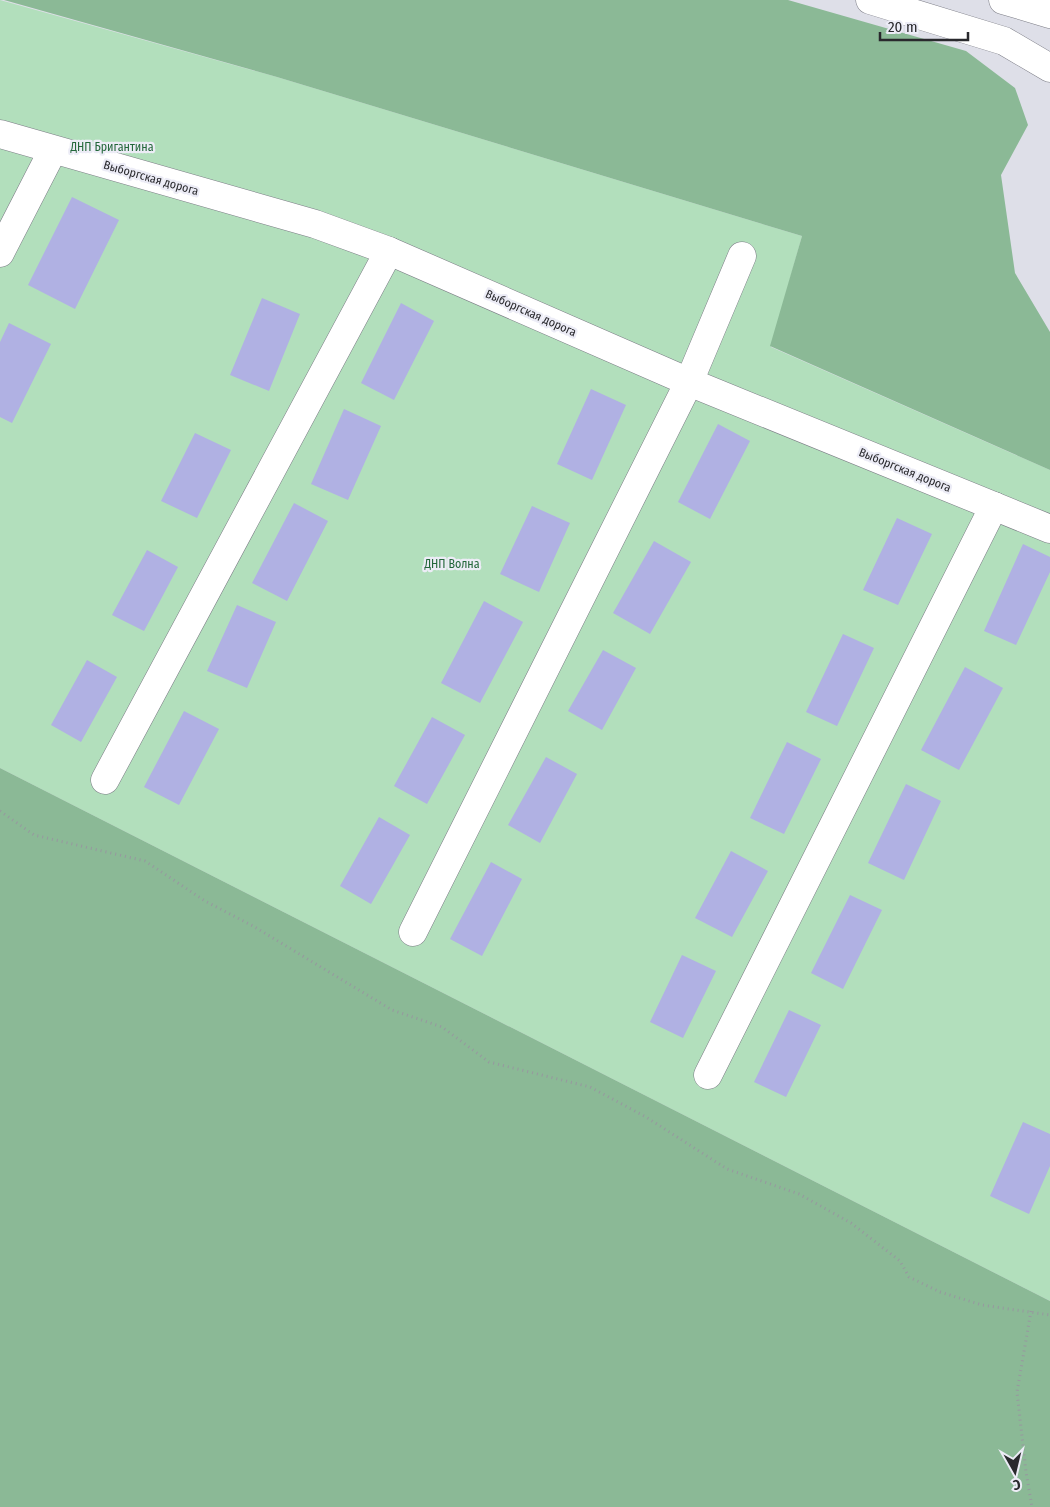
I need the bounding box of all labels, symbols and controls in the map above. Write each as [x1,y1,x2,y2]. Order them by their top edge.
scale bar [880,10,968,42]
text: 20 m [888,18,918,36]
park label: ДНП Бригантина [69,140,154,154]
street label: Выборгская дорога [102,158,200,198]
street label: Выборгская дорога [483,287,579,339]
street label: Выборгская дорога [857,445,953,495]
park label: ДНП Волна [423,557,480,571]
north arrow [990,1447,1040,1497]
text: С [1011,1475,1022,1493]

